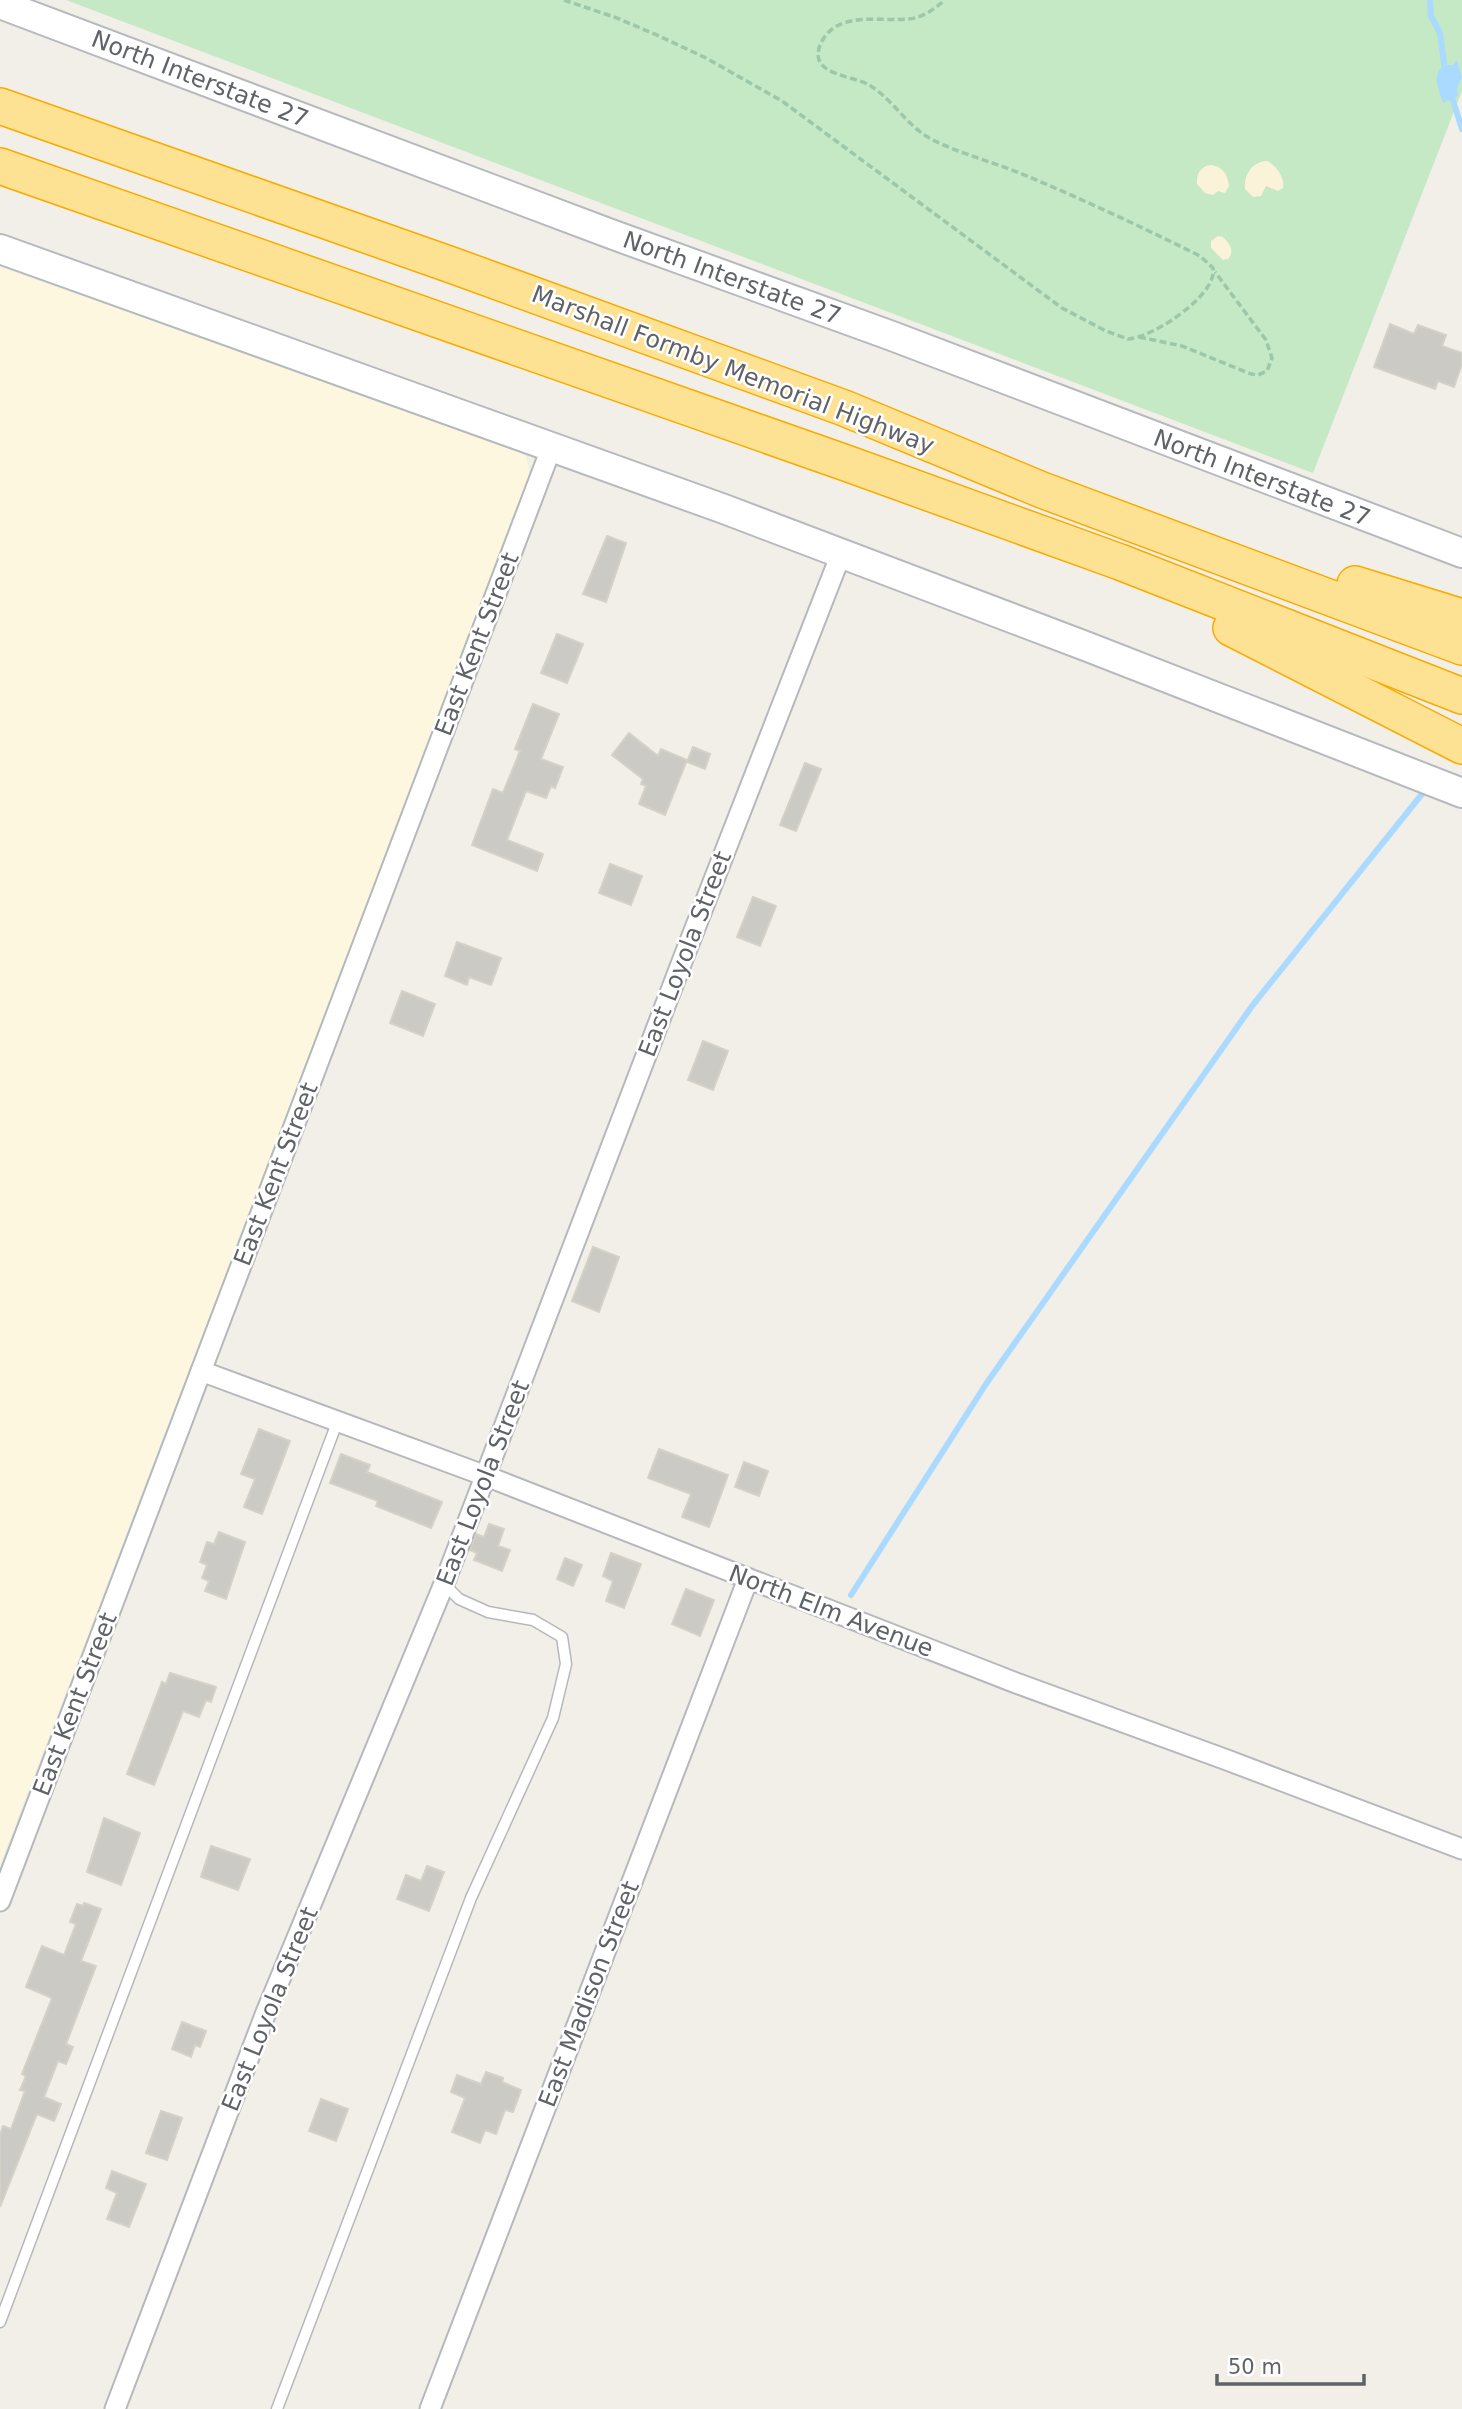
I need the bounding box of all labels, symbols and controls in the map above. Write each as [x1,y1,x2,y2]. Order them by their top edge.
street label: North Interstate 27 [88,25,312,133]
street label: North Interstate 27 [619,226,845,330]
street label: Marshall Formby Memorial Highway [528,280,938,460]
street label: North Interstate 27 [1150,424,1374,532]
street label: East Kent Street [429,548,525,740]
street label: East Loyola Street [633,847,737,1061]
street label: East Kent Street [228,1078,324,1270]
street label: East Loyola Street [431,1376,535,1590]
street label: North Elm Avenue [725,1559,937,1663]
street label: East Kent Street [27,1608,123,1800]
street label: East Madison Street [533,1877,645,2111]
street label: East Loyola Street [216,1903,324,2115]
scale bar [1217,2342,1364,2386]
text: 50 m [1228,2355,1282,2379]

